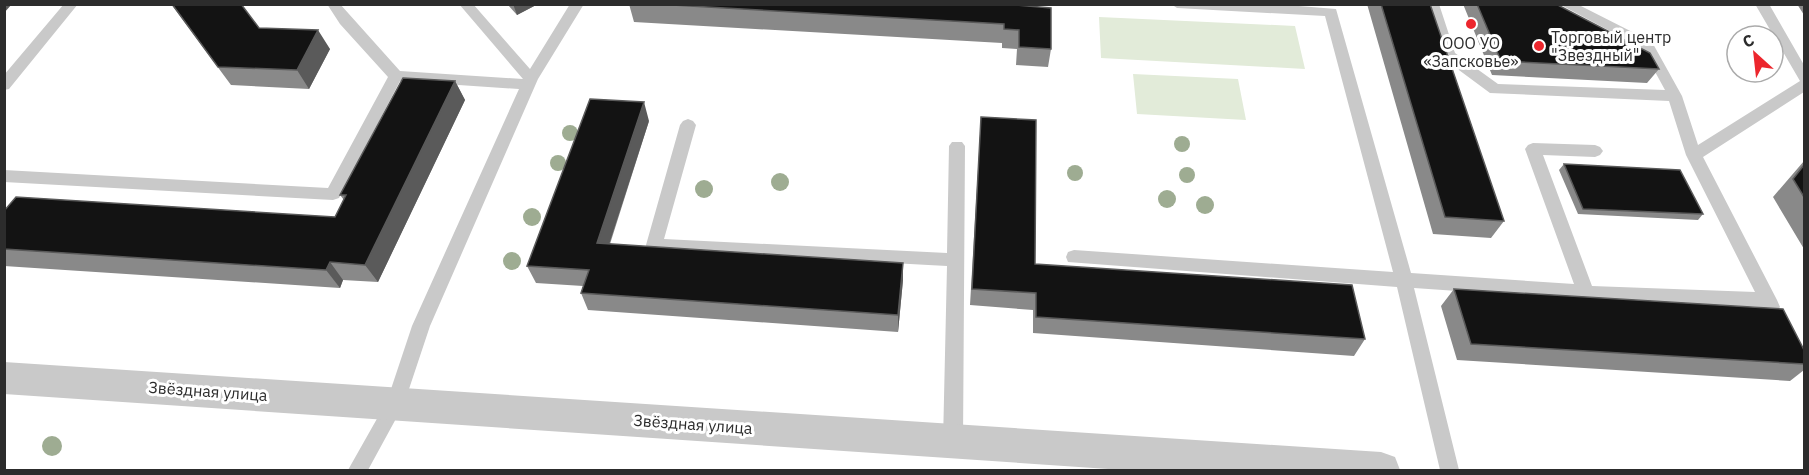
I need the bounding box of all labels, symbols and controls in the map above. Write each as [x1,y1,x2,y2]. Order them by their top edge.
marker: ООО УО «Запсковье» [1464,17,1478,31]
north arrow [1725,24,1785,84]
place label: Торговый центр "Звездный" [1551,27,1671,65]
text: С [1739,29,1757,52]
place label: ООО УО «Запсковье» [1423,33,1519,71]
marker: Торговый центр "Звездный" [1532,39,1546,53]
street label: Звёздная улица [148,377,269,405]
street label: Звёздная улица [633,410,754,438]

